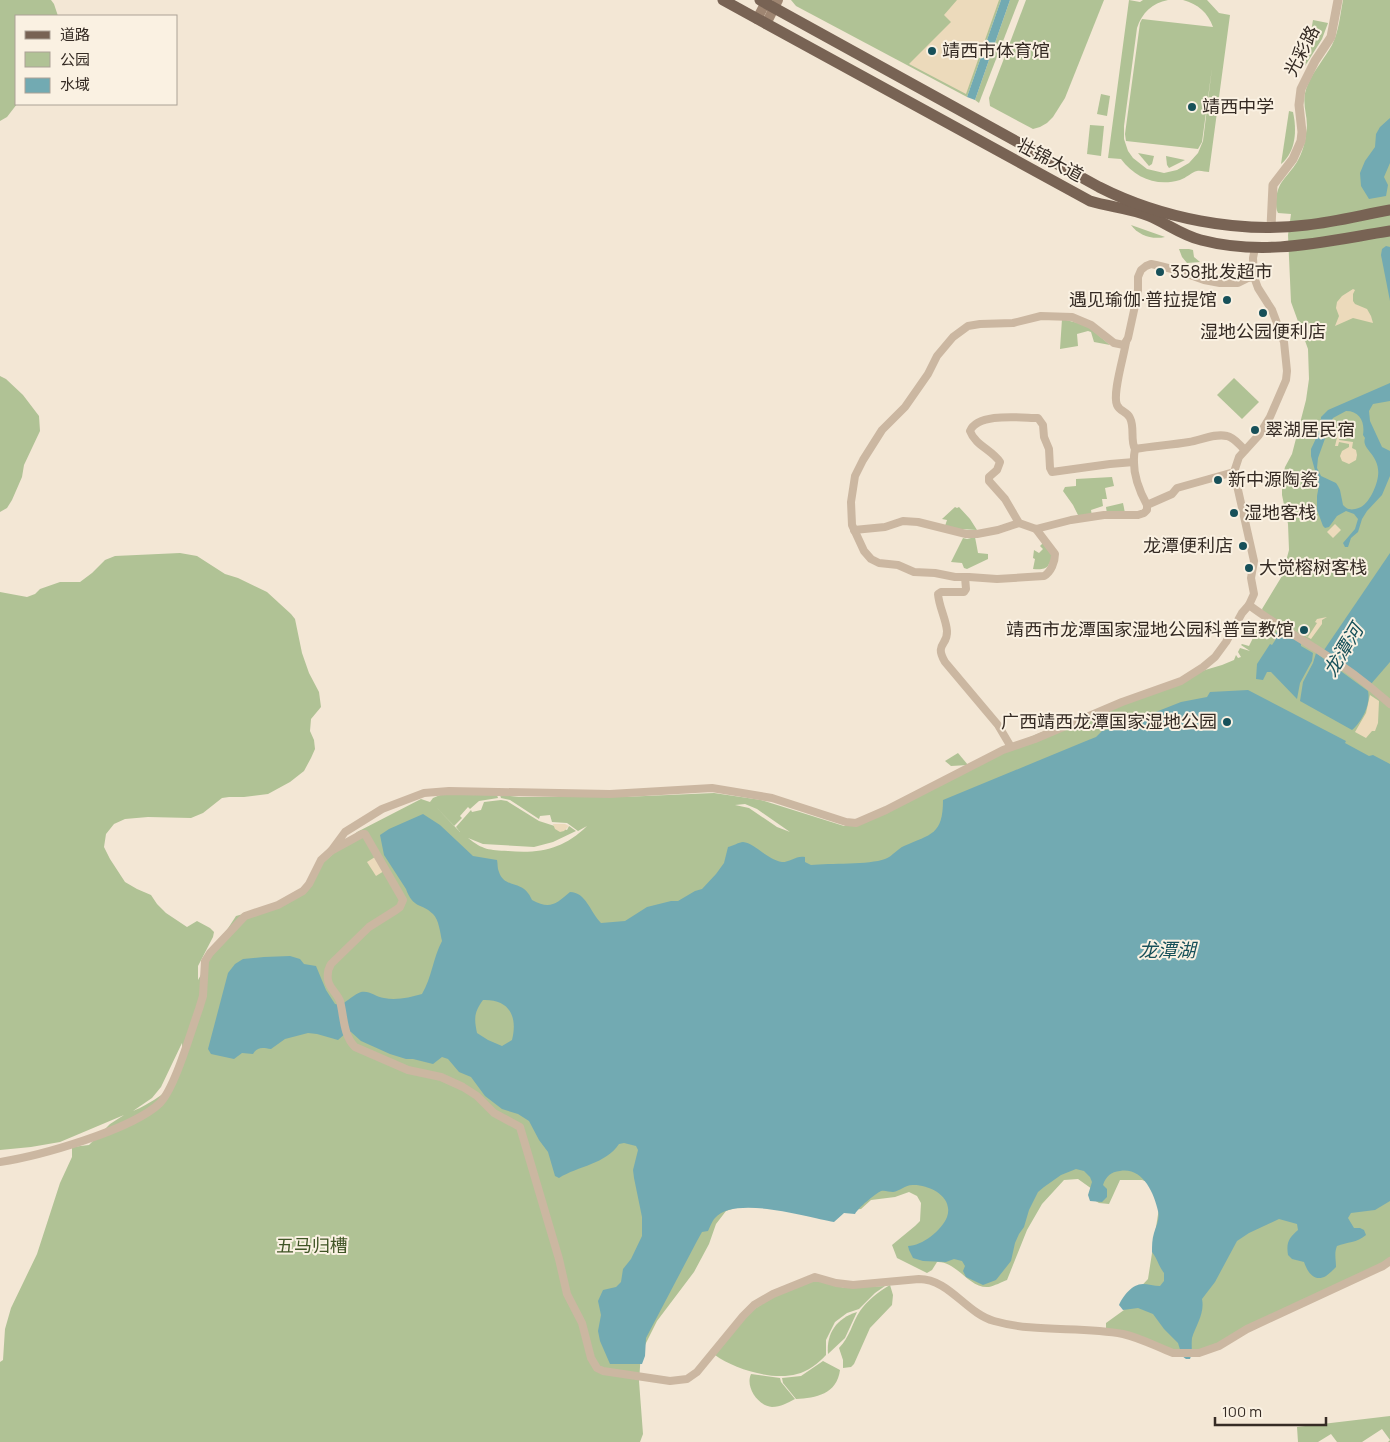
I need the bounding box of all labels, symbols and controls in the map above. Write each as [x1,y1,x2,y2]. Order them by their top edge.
legend [15,15,178,105]
street label: 光彩路 [1278,21,1324,80]
text: 道路 [60,24,90,45]
place label: 靖西市体育馆 [942,38,1050,62]
marker: 靖西市体育馆 [926,45,938,57]
text: 公园 [60,49,90,70]
text: 水域 [60,74,90,95]
place label: 靖西中学 [1202,94,1274,118]
marker: 靖西中学 [1186,101,1198,113]
street label: 壮锦大道 [1013,132,1088,187]
place label: 358批发超市 [1170,259,1273,283]
marker: 358批发超市 [1154,266,1166,278]
place label: 遇见瑜伽·普拉提馆 [1069,287,1217,311]
marker: 遇见瑜伽·普拉提馆 [1221,294,1233,306]
marker: 湿地公园便利店 [1257,307,1269,319]
place label: 湿地公园便利店 [1200,319,1326,343]
place label: 翠湖居民宿 [1265,417,1355,441]
marker: 翠湖居民宿 [1249,424,1261,436]
place label: 新中源陶瓷 [1228,467,1318,491]
marker: 新中源陶瓷 [1212,474,1224,486]
place label: 湿地客栈 [1244,500,1316,524]
marker: 湿地客栈 [1228,507,1240,519]
place label: 龙潭便利店 [1143,533,1233,557]
marker: 龙潭便利店 [1237,540,1249,552]
place label: 大觉榕树客栈 [1259,555,1367,579]
marker: 大觉榕树客栈 [1243,562,1255,574]
water label: 龙潭河 [1317,615,1371,681]
place label: 靖西市龙潭国家湿地公园科普宣教馆 [1006,617,1294,641]
marker: 靖西市龙潭国家湿地公园科普宣教馆 [1298,624,1310,636]
place label: 广西靖西龙潭国家湿地公园 [1001,709,1217,733]
marker: 广西靖西龙潭国家湿地公园 [1221,716,1233,728]
water label: 龙潭湖 [1138,937,1198,963]
park label: 五马归槽 [276,1233,348,1257]
scale bar [1215,1394,1326,1426]
text: 100 m [1222,1401,1262,1422]

